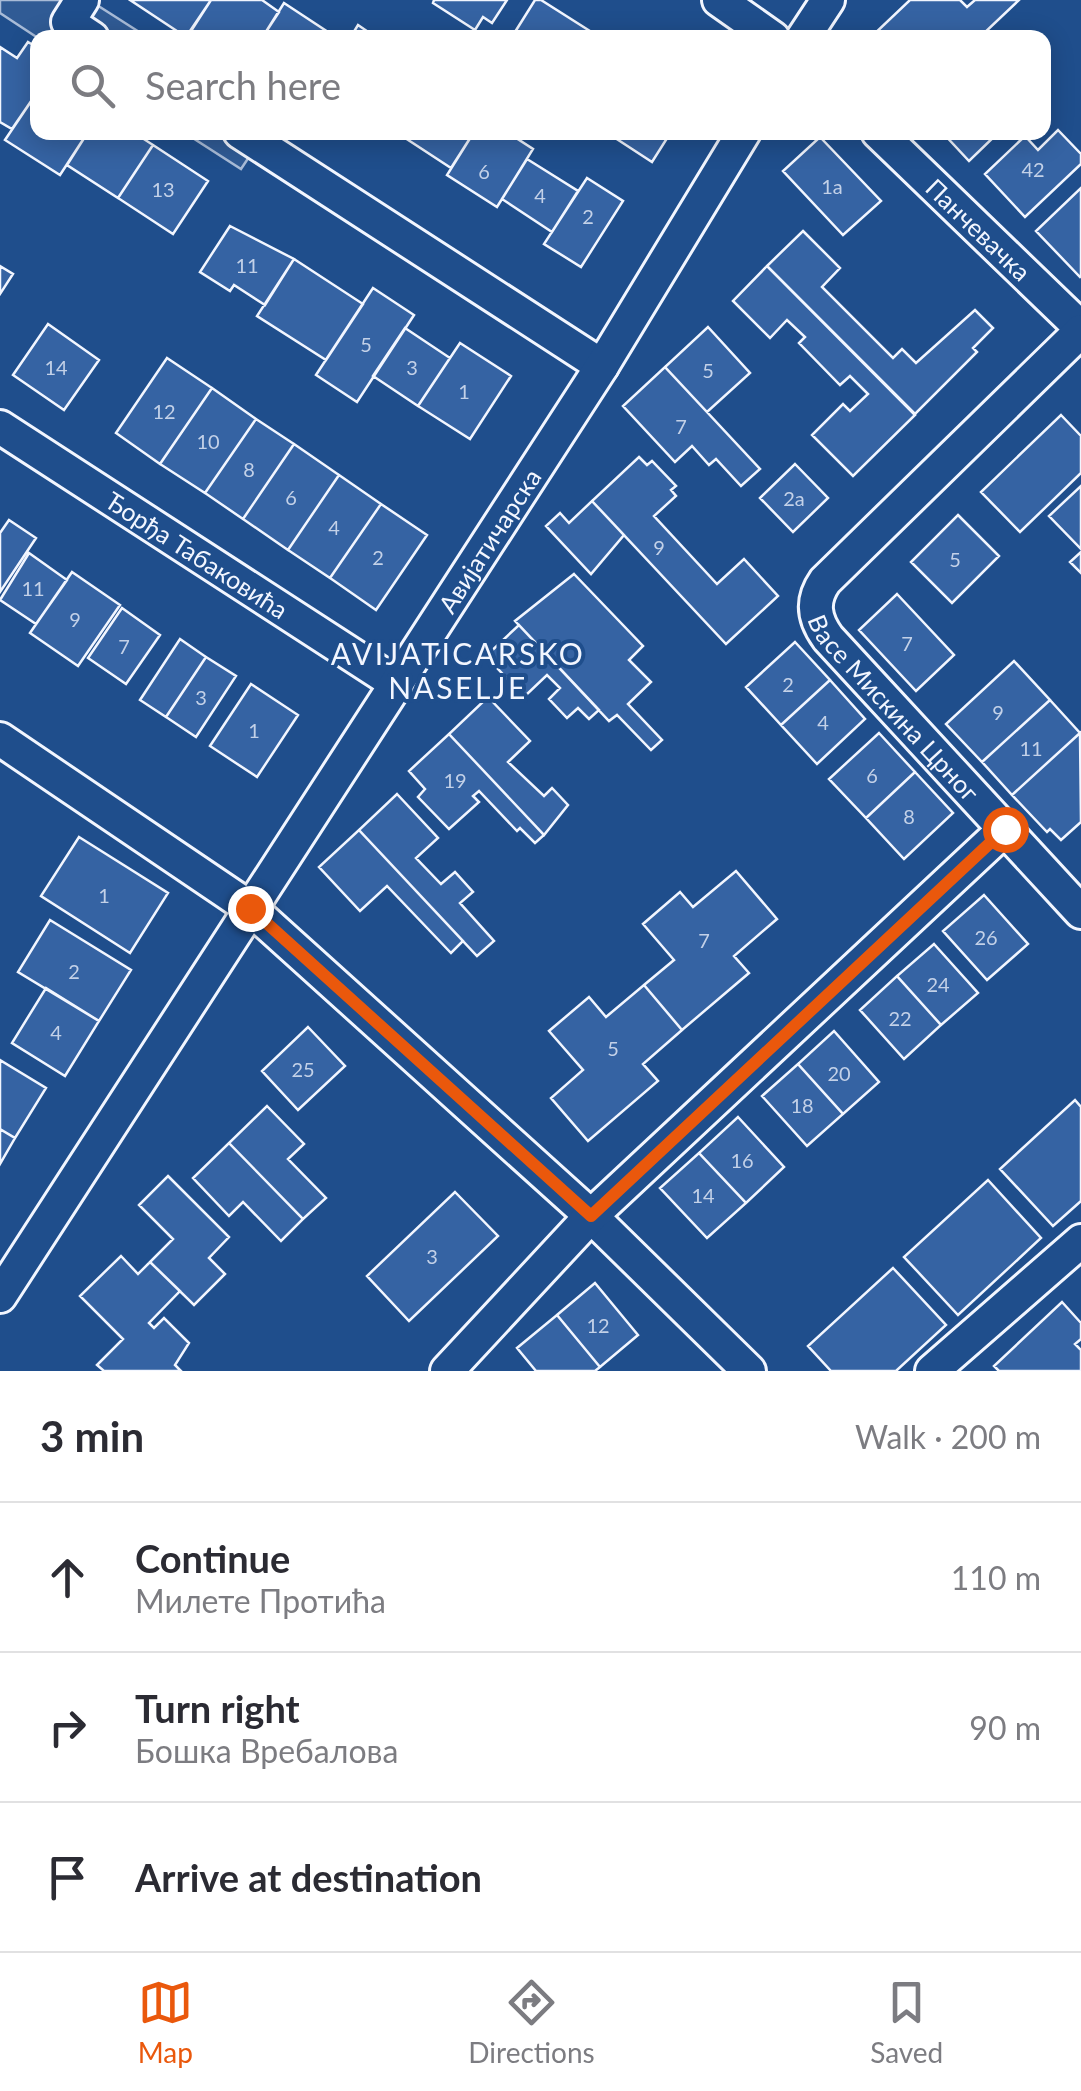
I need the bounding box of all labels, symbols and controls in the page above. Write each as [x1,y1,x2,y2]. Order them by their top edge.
search box [30,30,1051,140]
icon: search [65,58,120,113]
text: Search here [145,62,341,108]
house number: 42 [1021,157,1045,181]
house number: 6 [478,159,490,183]
street label: Панчевачка [920,172,1037,286]
house number: 1a [821,174,843,198]
house number: 13 [151,177,175,201]
house number: 4 [534,183,546,207]
house number: 2 [582,204,594,228]
house number: 11 [235,253,259,277]
house number: 5 [360,332,372,356]
house number: 14 [44,355,68,379]
house number: 3 [406,355,418,379]
house number: 5 [702,358,714,382]
house number: 1 [458,379,470,403]
house number: 12 [152,399,176,423]
house number: 7 [675,414,687,438]
house number: 10 [196,429,220,453]
house number: 8 [243,457,255,481]
street label: Авијатичарска [432,463,547,618]
street label: Ђорђа Табаковића [101,485,294,624]
house number: 6 [285,485,297,509]
house number: 2a [783,486,805,510]
house number: 4 [328,515,340,539]
house number: 9 [653,535,665,559]
house number: 2 [372,545,384,569]
house number: 5 [949,547,961,571]
house number: 11 [21,576,45,600]
house number: 9 [69,607,81,631]
street label: Васе Мискина Црног [802,610,986,807]
house number: 7 [901,631,913,655]
house number: 7 [118,634,130,658]
district label: AVIJATICARSKO NASELJE [331,635,585,705]
house number: 2 [782,672,794,696]
house number: 3 [195,685,207,709]
house number: 9 [992,700,1004,724]
house number: 4 [817,710,829,734]
house number: 1 [248,718,260,742]
house number: 11 [1019,736,1043,760]
house number: 6 [866,763,878,787]
house number: 19 [443,768,467,792]
house number: 8 [903,804,915,828]
route start [983,807,1029,853]
house number: 1 [98,883,110,907]
route end [228,886,274,932]
house number: 26 [974,925,998,949]
house number: 7 [698,928,710,952]
house number: 2 [68,959,80,983]
house number: 24 [926,972,950,996]
house number: 22 [888,1006,912,1030]
house number: 4 [50,1020,62,1044]
house number: 5 [607,1036,619,1060]
house number: 25 [291,1057,315,1081]
house number: 20 [827,1061,851,1085]
house number: 18 [790,1093,814,1117]
house number: 16 [730,1148,754,1172]
house number: 14 [691,1183,715,1207]
house number: 3 [426,1244,438,1268]
house number: 12 [586,1313,610,1337]
text: 3 min [40,1411,144,1461]
text: Walk · 200 m [855,1417,1041,1456]
text: Continue [135,1535,290,1581]
icon: ahead [40,1550,95,1605]
text: 110 m [951,1558,1041,1597]
text: Милете Протића [135,1581,386,1620]
text: Turn right [135,1685,300,1731]
icon: right [40,1700,95,1755]
text: 90 m [969,1708,1041,1747]
text: Бошка Вребалова [135,1731,398,1770]
icon: arrive [40,1850,95,1905]
text: Arrive at destination [135,1854,482,1900]
tab: Map [138,1975,193,2069]
tab: Directions [468,1975,595,2069]
tab: Saved [870,1975,943,2069]

